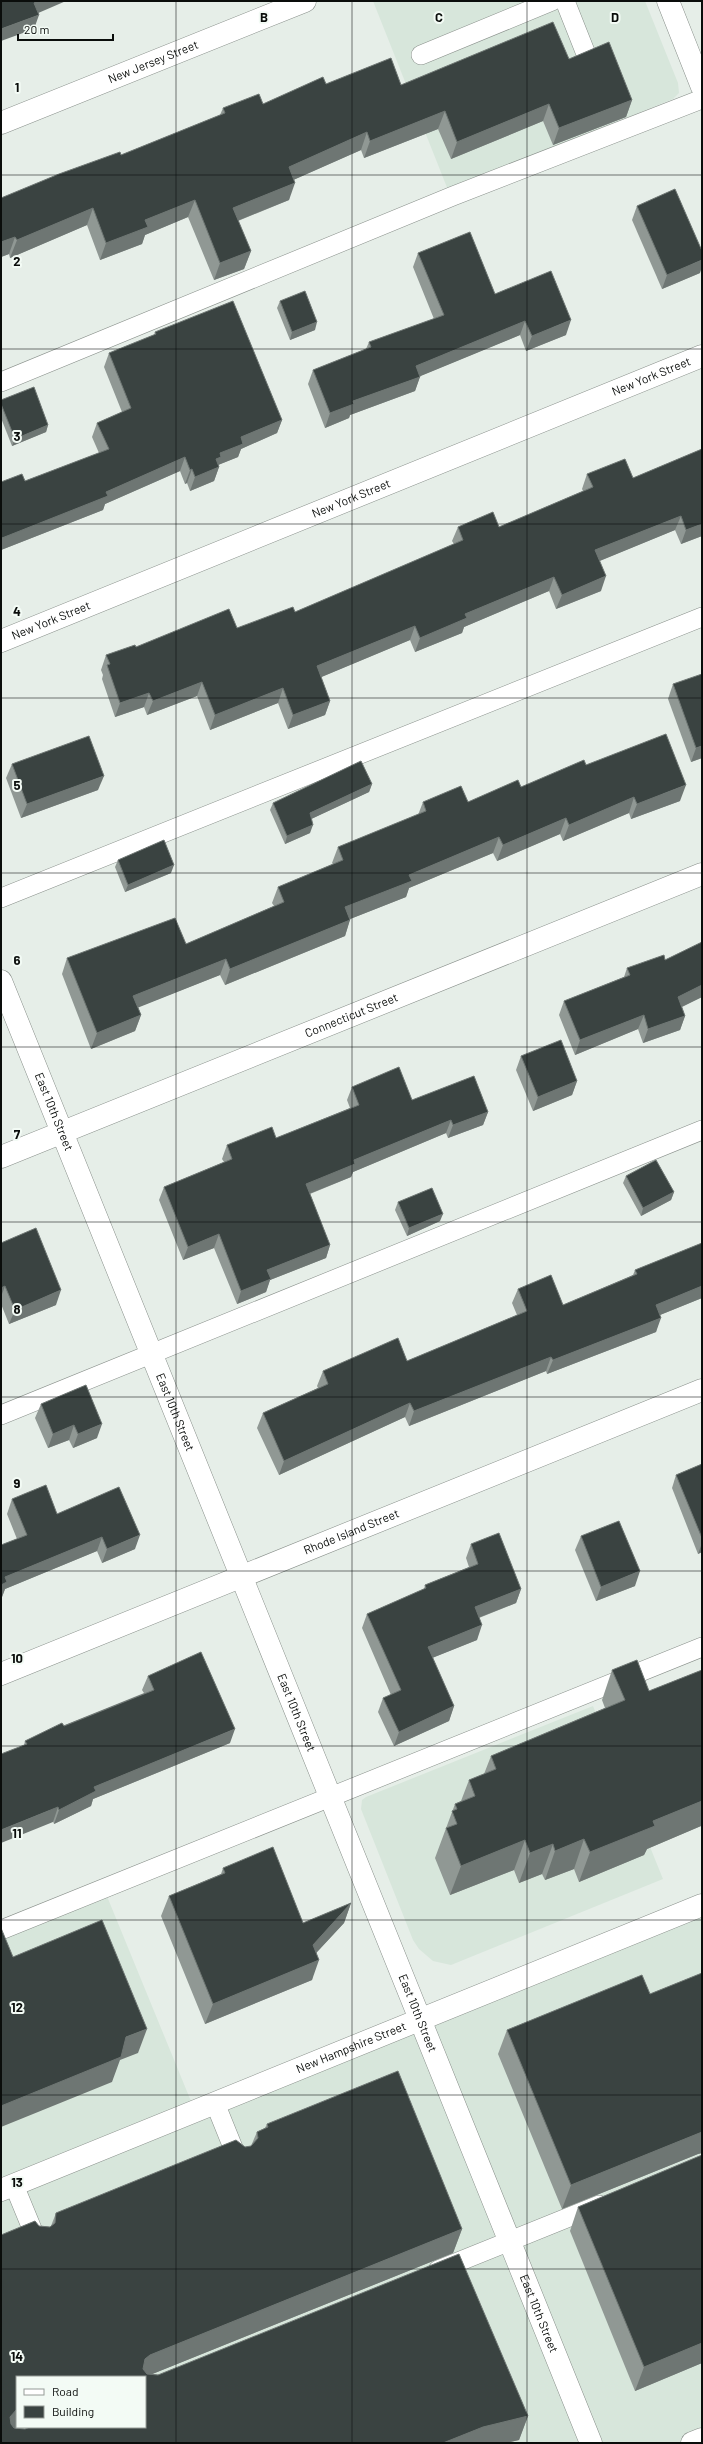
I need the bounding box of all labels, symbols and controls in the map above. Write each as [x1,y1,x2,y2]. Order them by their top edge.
text: B [260,9,268,25]
text: C [435,9,443,25]
text: D [611,9,619,25]
scale bar [18,16,113,42]
text: 20 m [24,22,50,36]
street label: New Jersey Street [106,37,200,85]
text: 1 [15,79,19,95]
text: 2 [13,253,21,269]
street label: New York Street [610,353,692,398]
text: 3 [13,428,21,444]
street label: New York Street [309,475,392,520]
street label: New York Street [9,598,92,642]
text: 4 [13,603,21,619]
text: 5 [13,777,21,793]
text: 6 [14,952,21,968]
street label: Connecticut Street [303,990,400,1040]
street label: East 10th Street [33,1070,77,1152]
text: 7 [14,1126,21,1142]
text: 8 [13,1301,21,1317]
street label: East 10th Street [154,1371,198,1453]
text: 9 [14,1475,21,1491]
street label: Rhode Island Street [301,1506,401,1557]
text: 10 [11,1650,23,1666]
street label: East 10th Street [275,1671,319,1753]
text: 11 [12,1825,22,1841]
street label: East 10th Street [396,1972,440,2054]
text: 12 [11,1999,23,2015]
street label: New Hampshire Street [294,2018,408,2075]
text: 13 [11,2174,23,2190]
street label: East 10th Street [518,2272,562,2354]
text: 14 [11,2348,23,2364]
legend [16,2376,146,2428]
text: Road [52,2384,79,2398]
text: Building [52,2404,94,2418]

